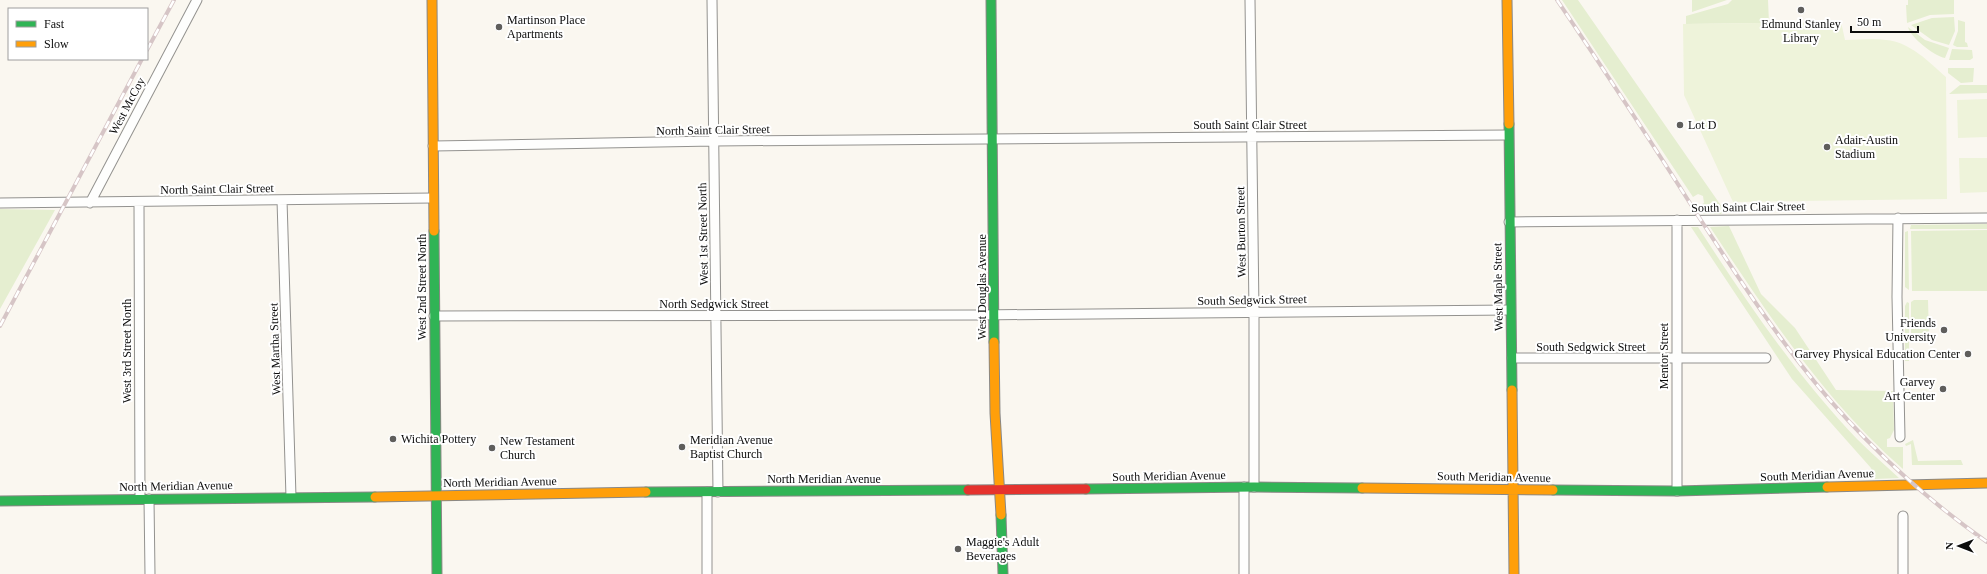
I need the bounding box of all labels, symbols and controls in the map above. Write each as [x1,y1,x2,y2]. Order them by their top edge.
marker: Edmund Stanley Library [1796,5,1806,15]
legend [8,8,148,60]
scale bar [1851,8,1918,34]
place label: Martinson Place Apartments [507,13,585,41]
text: 50 m [1857,15,1882,29]
text: Fast [44,17,65,31]
place label: Edmund Stanley Library [1761,17,1841,45]
marker: Martinson Place Apartments [494,22,504,32]
text: Slow [44,37,69,51]
street label: West McCoy [106,75,148,137]
street label: South Saint Clair Street [1193,118,1307,132]
place label: Lot D [1688,118,1717,132]
marker: Lot D [1675,120,1685,130]
street label: North Saint Clair Street [656,122,771,138]
place label: Adair-Austin Stadium [1835,133,1898,161]
marker: Adair-Austin Stadium [1822,142,1832,152]
street label: North Saint Clair Street [160,181,275,197]
street label: West 1st Street North [695,183,711,285]
street label: West Burton Street [1233,186,1249,278]
street label: South Saint Clair Street [1691,199,1806,215]
street label: West 2nd Street North [415,234,429,340]
street label: West Douglas Avenue [975,234,989,340]
street label: West Maple Street [1490,242,1506,331]
street label: South Sedgwick Street [1197,292,1307,308]
street label: North Sedgwick Street [659,297,769,311]
street label: West 3rd Street North [120,299,134,403]
street label: West Martha Street [266,302,284,395]
place label: Friends University [1885,316,1936,344]
street label: Mentor Street [1657,322,1671,389]
marker: Friends University [1939,325,1949,335]
street label: South Sedgwick Street [1536,340,1646,354]
place label: Garvey Physical Education Center [1794,347,1960,361]
marker: Garvey Physical Education Center [1963,349,1973,359]
place label: Garvey Art Center [1884,375,1935,403]
marker: Garvey Art Center [1938,384,1948,394]
place label: Wichita Pottery [401,432,476,446]
place label: Meridian Avenue Baptist Church [690,433,773,461]
marker: Wichita Pottery [388,434,398,444]
place label: New Testament Church [500,434,575,462]
marker: Meridian Avenue Baptist Church [677,442,687,452]
marker: New Testament Church [487,443,497,453]
street label: South Meridian Avenue [1760,466,1874,484]
street label: South Meridian Avenue [1112,468,1226,484]
street label: South Meridian Avenue [1437,469,1551,485]
street label: North Meridian Avenue [767,472,881,486]
street label: North Meridian Avenue [443,474,557,490]
street label: North Meridian Avenue [119,478,233,494]
north arrow [1939,526,1979,566]
place label: Maggie's Adult Beverages [966,535,1040,563]
text: N [1943,542,1955,550]
marker: Maggie's Adult Beverages [953,544,963,554]

